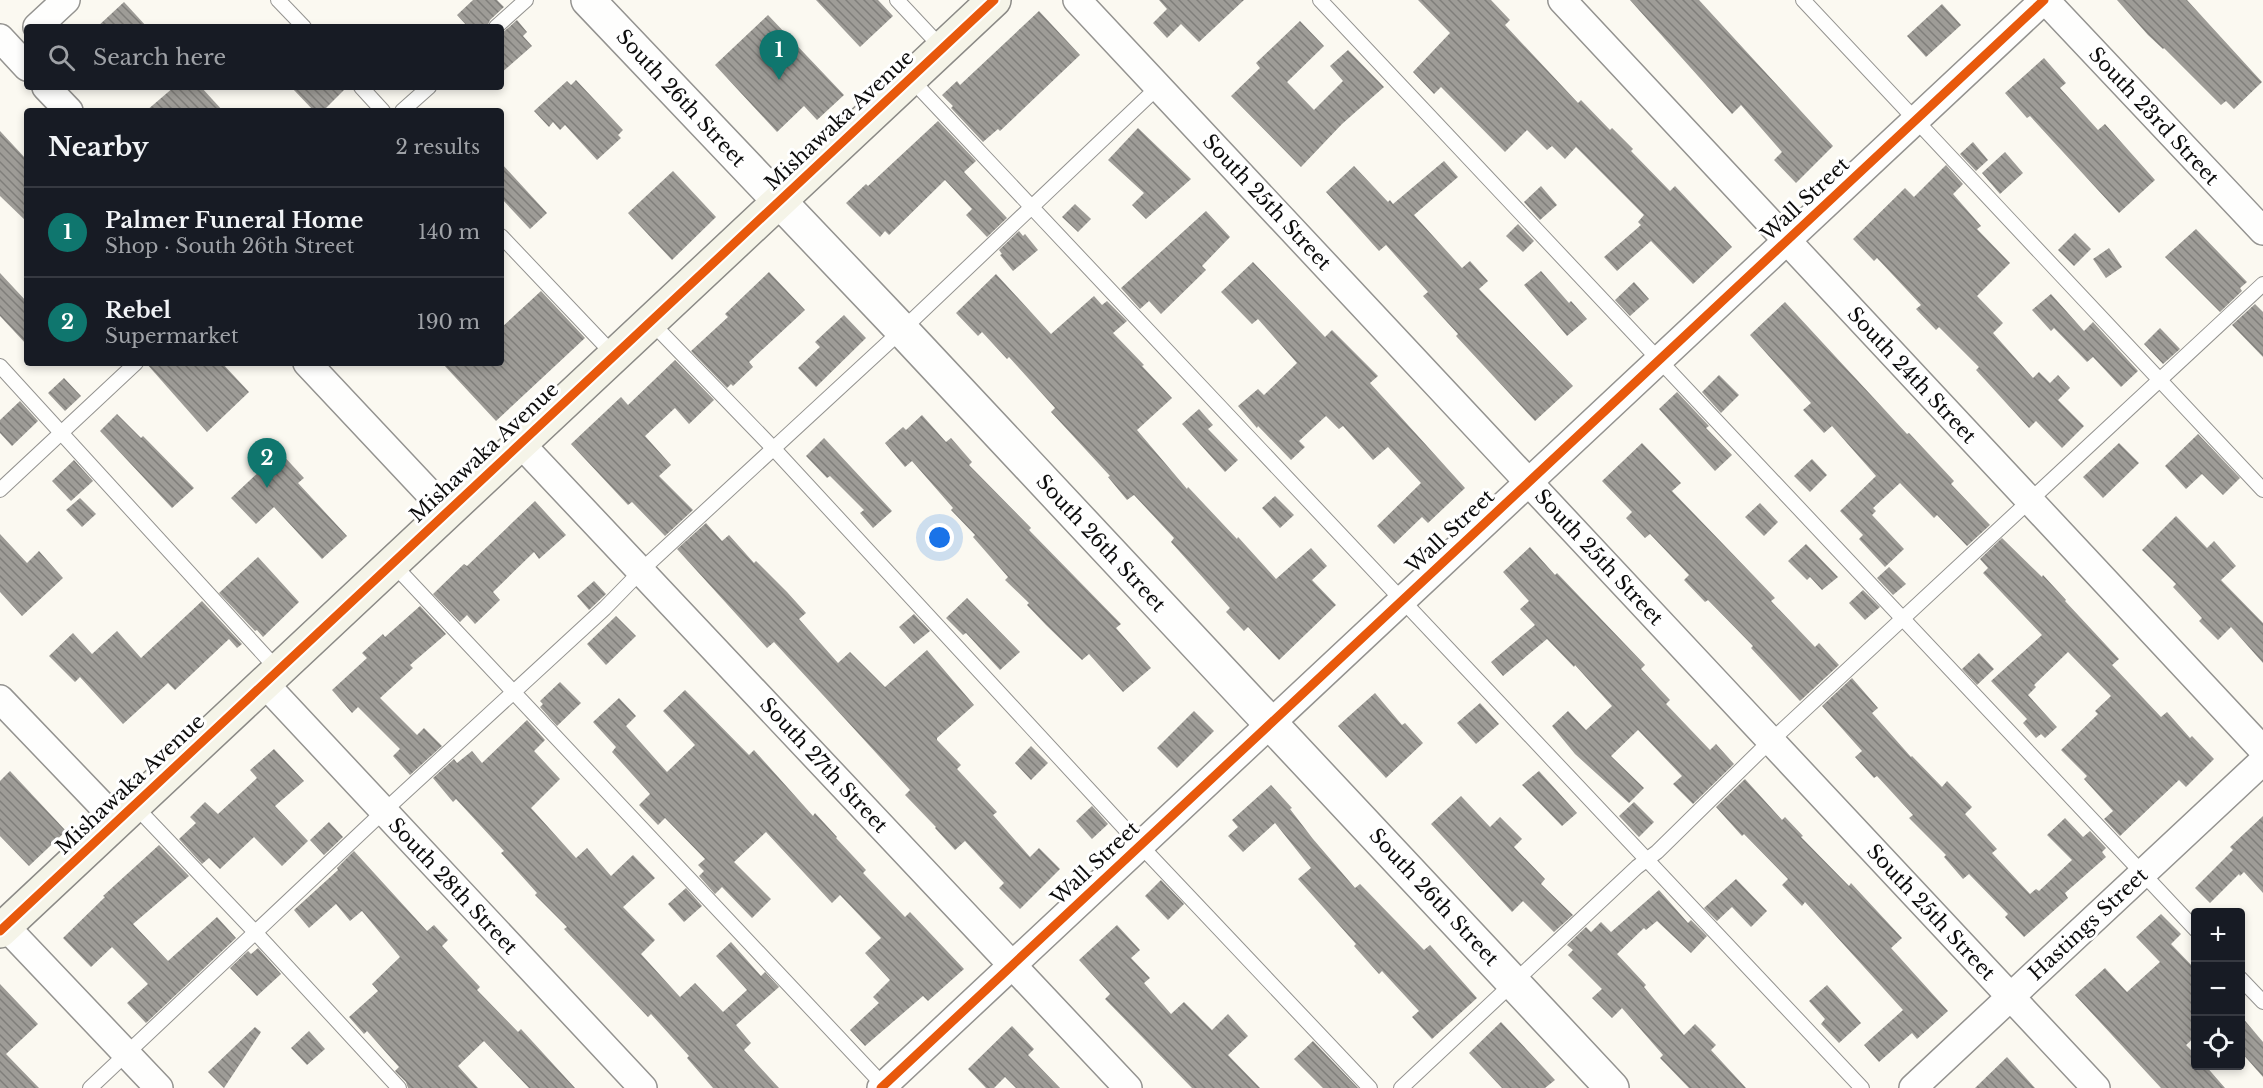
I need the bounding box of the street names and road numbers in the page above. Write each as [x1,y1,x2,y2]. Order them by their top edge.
street label: South 26th Street [611,24,751,172]
street label: South 23rd Street [2084,42,2224,190]
street label: Mishawaka Avenue [760,45,918,195]
street label: South 25th Street [1198,129,1337,275]
street label: Wall Street [1755,152,1854,247]
street label: South 24th Street [1843,302,1982,448]
street label: Mishawaka Avenue [405,377,563,527]
street label: South 26th Street [1031,469,1171,617]
street label: Wall Street [1400,484,1499,579]
street label: South 25th Street [1530,484,1669,630]
street label: South 27th Street [755,692,893,838]
street label: Mishawaka Avenue [51,709,209,859]
street label: South 28th Street [383,813,523,960]
street label: Wall Street [1045,816,1144,911]
street label: South 26th Street [1364,823,1504,971]
street label: South 25th Street [1862,839,2001,985]
street label: Hastings Street [2024,862,2153,985]

